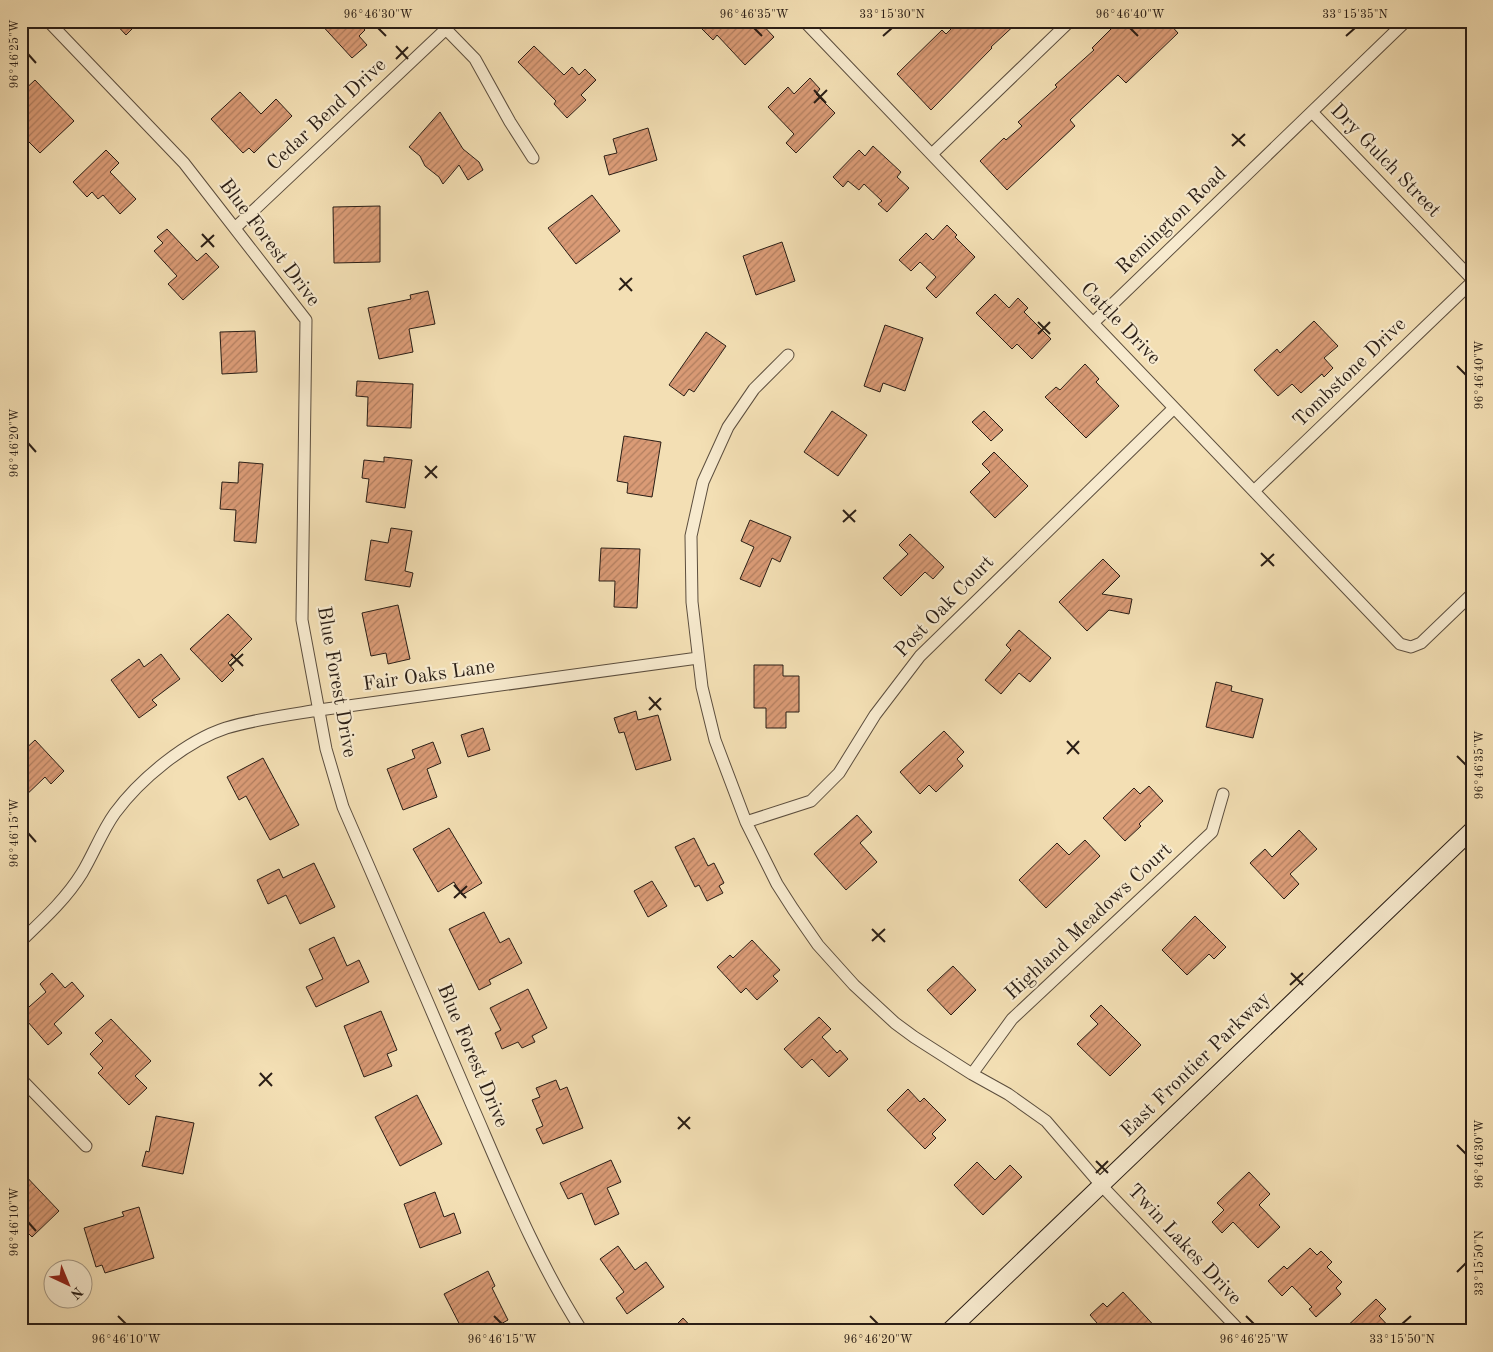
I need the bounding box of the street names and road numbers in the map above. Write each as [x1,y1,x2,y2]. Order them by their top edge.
street label: Cedar Bend Drive [264,55,390,175]
street label: Dry Gulch Street [1326,101,1444,221]
street label: Remington Road [1113,164,1231,278]
street label: Blue Forest Drive [215,176,323,310]
street label: Cattle Drive [1076,279,1164,369]
street label: Tombstone Drive [1290,314,1410,432]
street label: Post Oak Court [892,552,998,662]
street label: Blue Forest Drive [313,605,359,759]
street label: Fair Oaks Lane [362,657,496,695]
street label: Highland Meadows Court [1002,840,1176,1004]
street label: Blue Forest Drive [433,981,511,1131]
street label: East Frontier Parkway [1117,988,1275,1141]
street label: Twin Lakes Drive [1123,1181,1245,1309]

